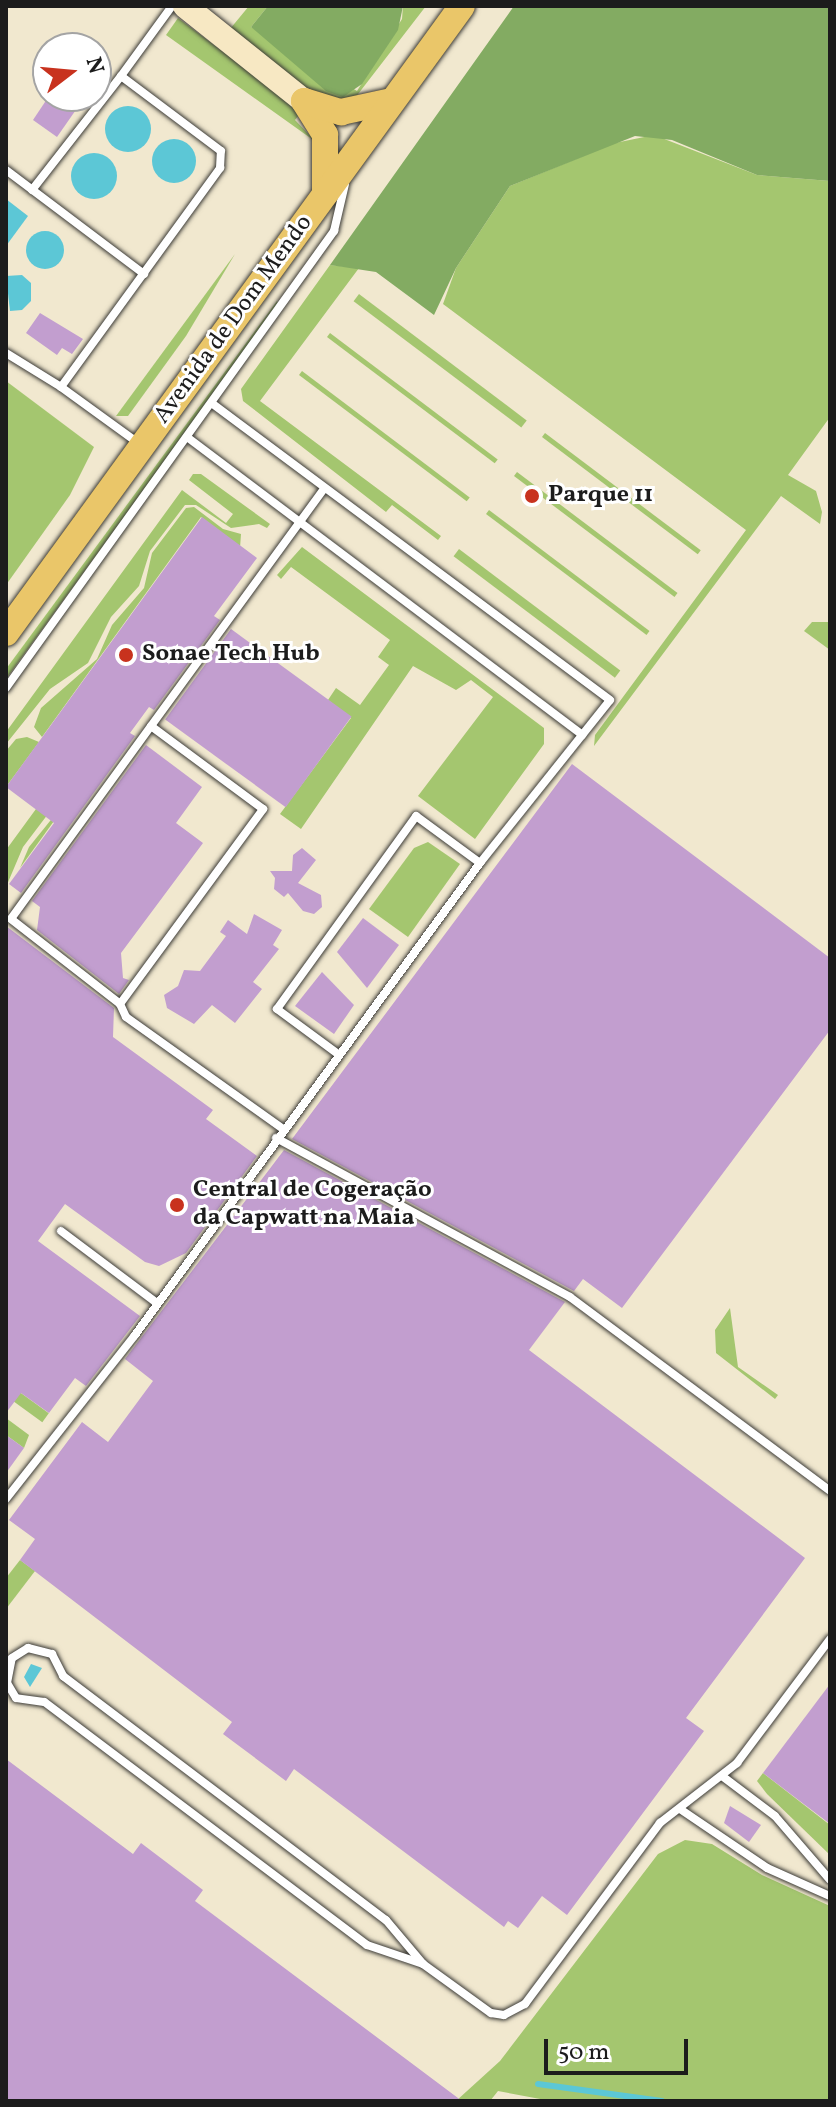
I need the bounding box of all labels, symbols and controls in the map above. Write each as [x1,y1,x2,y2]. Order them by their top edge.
north arrow [32,32,112,112]
text: N [77,54,111,78]
street label: Avenida de Dom Mendo [149,210,319,430]
place label: Parque 11 [548,482,653,510]
marker: Parque 11 [523,487,541,505]
place label: Sonae Tech Hub [142,641,320,669]
marker: Sonae Tech Hub [117,646,135,664]
place label: Central de Cogeração da Capwatt na Maia [193,1177,432,1233]
marker: Central de Cogeração da Capwatt na Maia [168,1196,186,1214]
scale bar [548,2023,692,2073]
text: 50 m [558,2036,610,2070]

